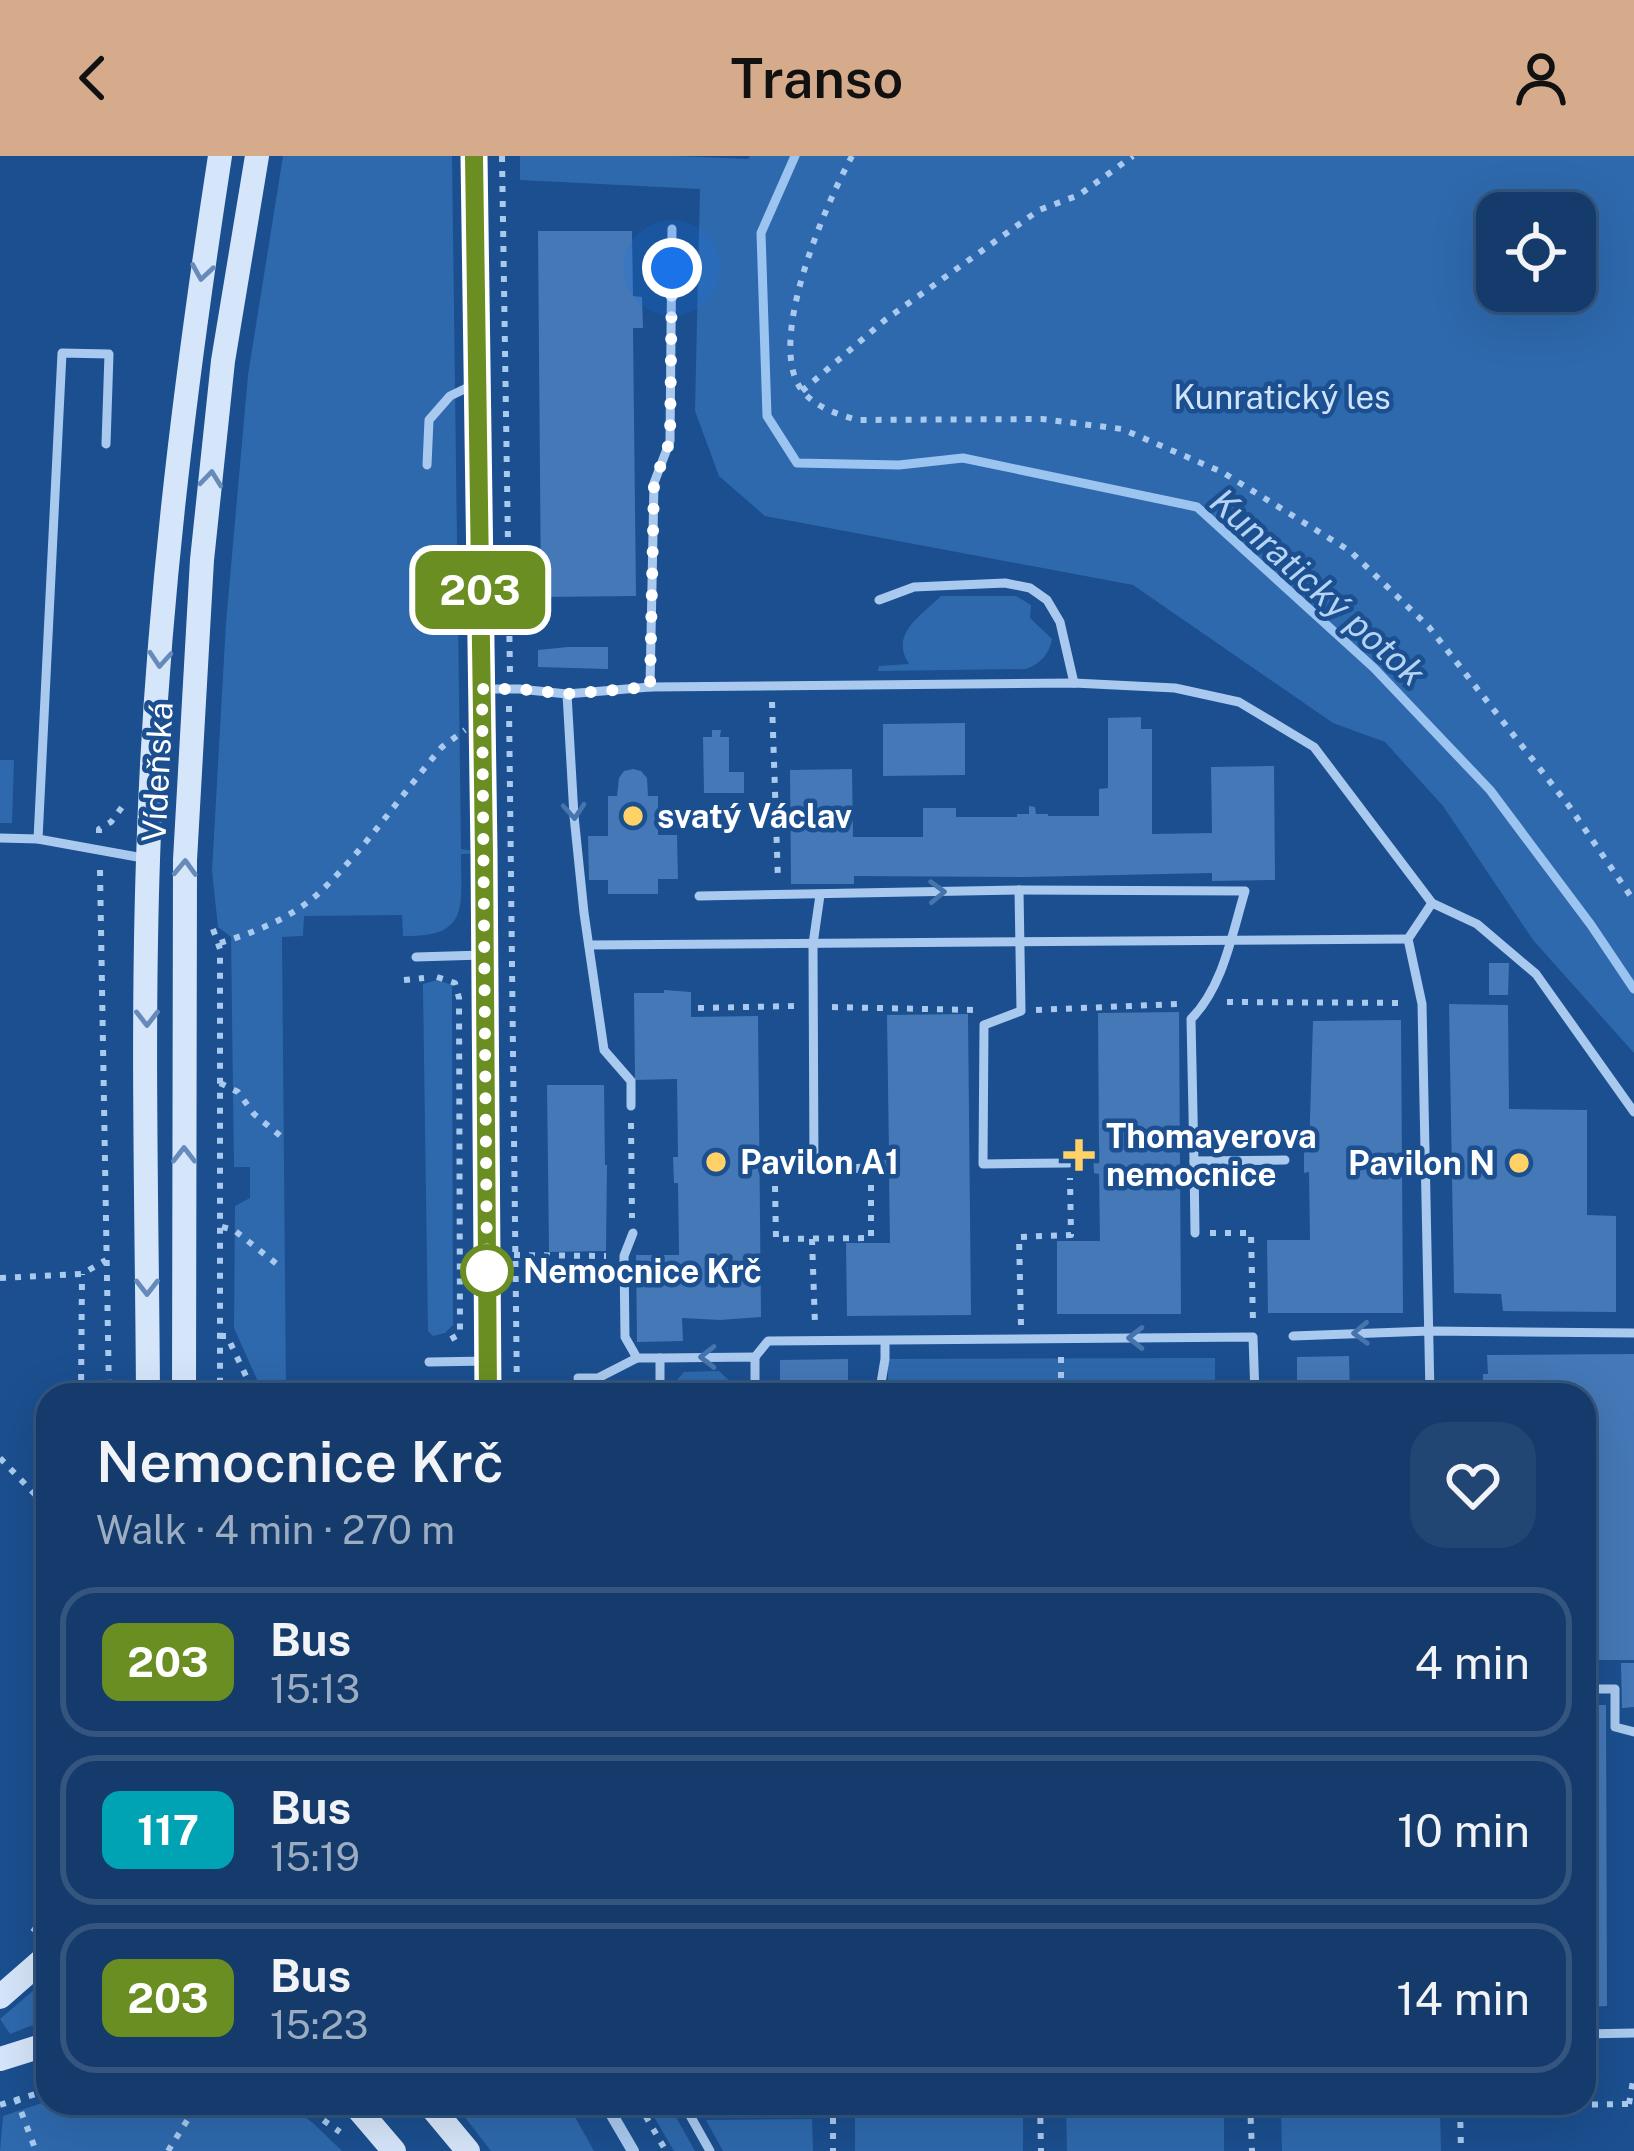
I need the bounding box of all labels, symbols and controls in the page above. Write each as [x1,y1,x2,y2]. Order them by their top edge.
icon: back [60,45,126,111]
icon: person [1508,45,1574,111]
text: Transo [731,47,903,110]
map controls [1476,192,1596,312]
button: locate [1476,192,1596,312]
your location [642,238,702,298]
one-way arrow [190,262,216,281]
park label: Kunratický les [1173,378,1391,416]
one-way arrow [198,469,223,488]
water label: Kunratický potok [1202,480,1434,695]
line badge: 203 [411,551,549,629]
text: 203 [439,565,521,614]
one-way arrow [147,650,173,669]
street label: Vídeňská [134,701,180,843]
place label: svatý Václav [657,797,852,835]
one-way arrow [561,802,586,821]
marker: svatý Václav [620,803,646,829]
one-way arrow [171,858,197,877]
one-way arrow [928,880,946,906]
one-way arrow [134,1010,160,1028]
place label: Thomayerova nemocnice [1106,1117,1317,1193]
marker: Thomayerova nemocnice [1063,1139,1095,1171]
place label: Pavilon A1 [740,1143,899,1181]
place label: Pavilon N [1348,1144,1495,1182]
one-way arrow [171,1145,197,1163]
marker: Pavilon A1 [703,1149,729,1175]
marker: Pavilon N [1506,1150,1532,1176]
marker: Nemocnice Krč [462,1246,512,1296]
place label: Nemocnice Krč [523,1252,762,1290]
one-way arrow [134,1279,160,1297]
one-way arrow [1351,1320,1370,1346]
one-way arrow [1126,1325,1144,1351]
one-way arrow [698,1344,716,1370]
button: heart [1410,1422,1536,1548]
text: Nemocnice Krč [96,1428,504,1495]
text: Walk · 4 min · 270 m [96,1507,455,1553]
text: Bus [270,1613,351,1666]
text: 4 min [1414,1636,1530,1689]
text: 203 [127,1637,209,1686]
text: 15:13 [270,1666,360,1712]
text: Bus [270,1781,351,1834]
text: 10 min [1397,1804,1530,1857]
text: 117 [137,1805,199,1854]
text: 15:19 [270,1834,360,1880]
text: Bus [270,1949,351,2002]
text: 14 min [1396,1972,1530,2025]
text: 203 [127,1973,209,2022]
text: 15:23 [270,2002,368,2048]

